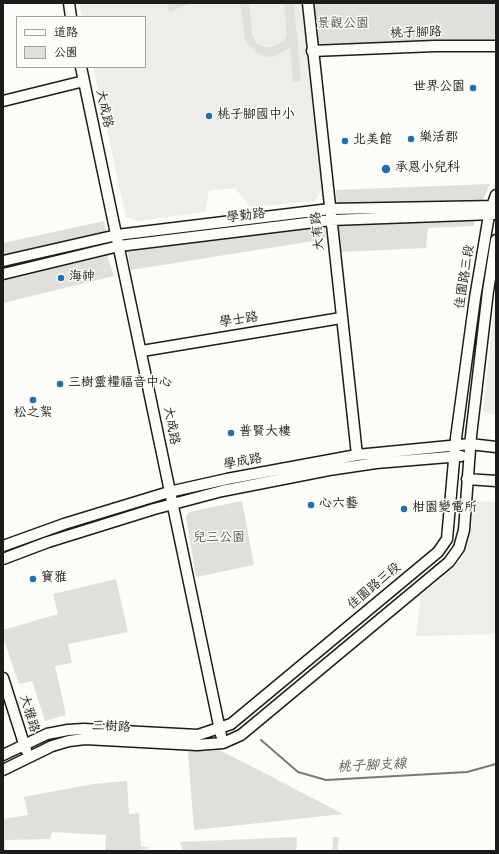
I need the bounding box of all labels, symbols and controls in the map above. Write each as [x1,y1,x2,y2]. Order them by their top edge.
legend [16,16,146,68]
park label: 景觀公園 [317,17,369,33]
text: 道路 [54,23,78,42]
street label: 桃子腳路 [390,25,442,43]
text: 公園 [54,43,78,62]
place label: 世界公園 [413,80,465,96]
marker: 世界公園 [468,83,478,93]
street label: 大成路 [91,88,115,130]
place label: 桃子腳國中小 [217,108,295,124]
marker: 桃子腳國中小 [204,111,214,121]
place label: 樂活郡 [419,131,458,147]
place label: 北美館 [353,133,392,149]
marker: 樂活郡 [406,134,416,144]
marker: 北美館 [340,136,350,146]
place label: 承恩小兒科 [395,161,460,177]
marker: 承恩小兒科 [380,163,392,175]
street label: 學勤路 [226,207,266,227]
street label: 大有路 [309,211,329,251]
street label: 佳園路三段 [453,244,479,310]
place label: 海神 [69,270,95,286]
marker: 海神 [56,273,66,283]
street label: 學士路 [219,310,259,332]
place label: 三樹靈糧福音中心 [68,376,172,392]
marker: 三樹靈糧福音中心 [55,379,65,389]
marker: 松之絮 [28,395,38,405]
street label: 大成路 [159,405,181,447]
place label: 松之絮 [14,406,52,422]
place label: 普賢大樓 [239,425,291,441]
marker: 普賢大樓 [226,428,236,438]
street label: 學成路 [222,452,264,474]
place label: 心六藝 [319,497,358,513]
marker: 心六藝 [306,500,316,510]
place label: 柑園變電所 [412,501,477,517]
marker: 柑園變電所 [399,504,409,514]
park label: 兒三公園 [193,531,245,547]
street label: 佳園路三段 [345,560,405,614]
place label: 寶雅 [41,571,67,587]
marker: 寶雅 [28,574,38,584]
street label: 大雅路 [15,693,41,735]
street label: 三樹路 [91,719,131,737]
water label: 桃子腳支線 [337,757,407,777]

